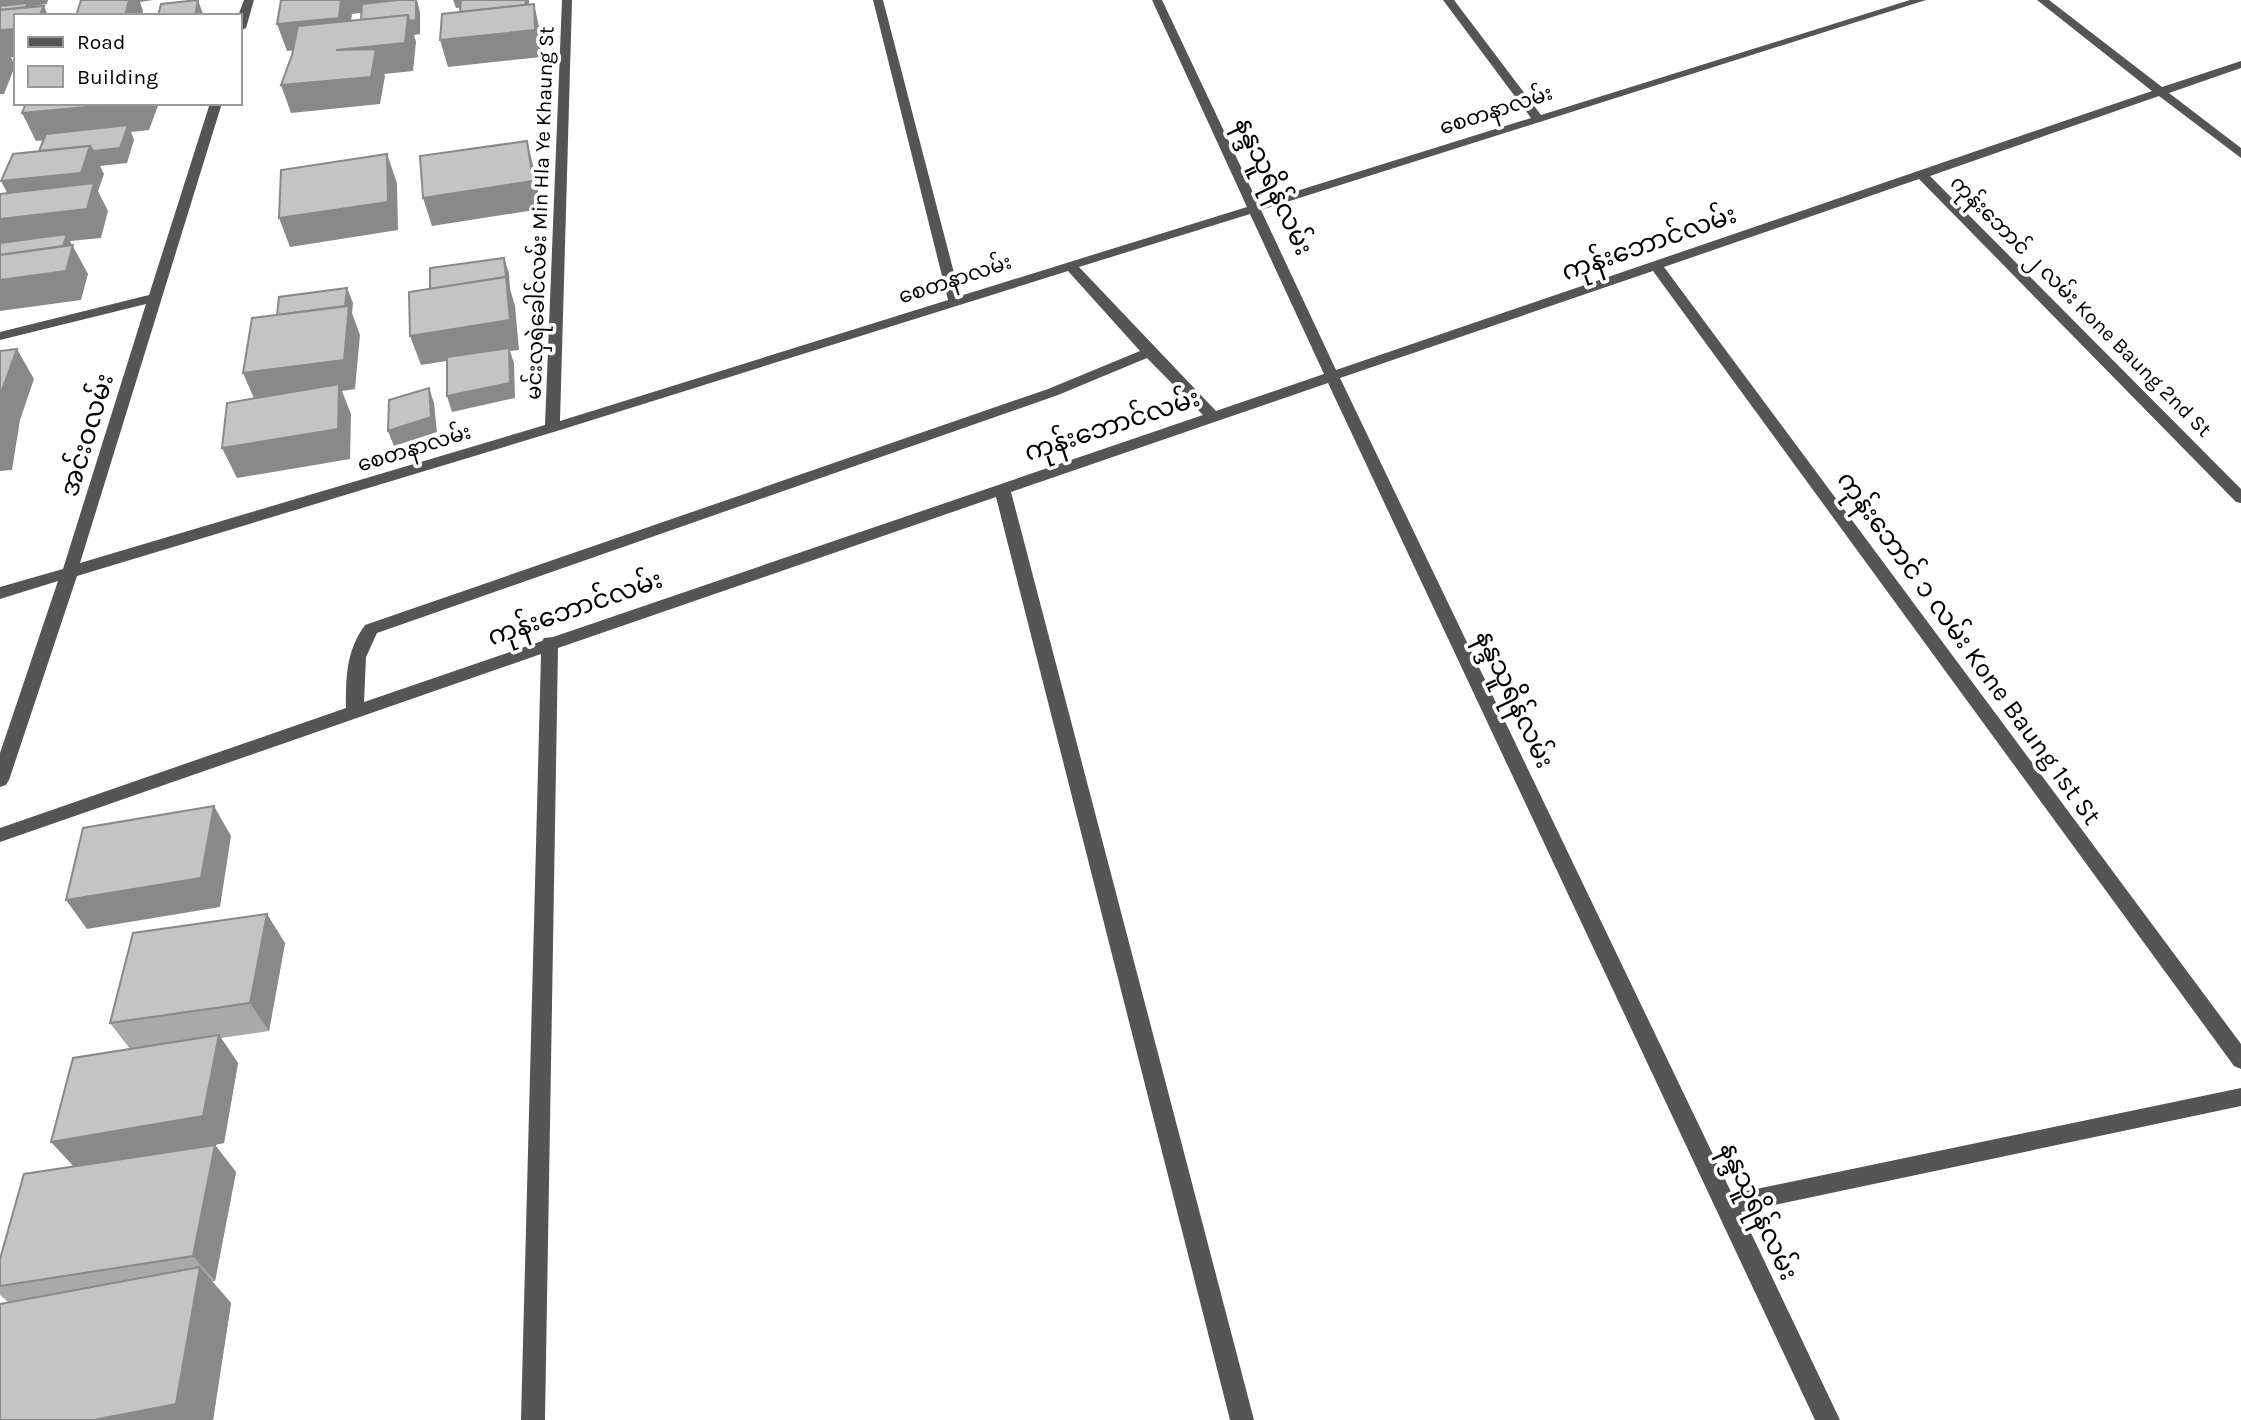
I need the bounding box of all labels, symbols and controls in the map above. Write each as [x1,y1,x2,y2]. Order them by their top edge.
legend [14,14,242,105]
street label: မင်းလှရဲခေါင်လမ်း Min Hla Ye Khaung St [517,26,564,400]
text: Road [77,30,125,54]
text: Building [77,65,158,89]
street label: စေတနာလမ်း [1435,77,1557,144]
street label: နန္ဒသူရိန်လမ်း [1223,111,1321,262]
street label: ကုန်းဘောင် ၂ လမ်း Kone Baung 2nd St [1942,168,2219,445]
street label: ကုန်းဘောင်လမ်း [1557,197,1742,292]
street label: စေတနာလမ်း [894,246,1016,313]
street label: အင်းဝလမ်း [52,369,120,500]
street label: ကုန်းဘောင်လမ်း [1020,380,1205,473]
street label: စေတနာလမ်း [353,416,475,481]
street label: ကုန်းဘောင် ၁ လမ်း Kone Baung 1st St [1826,464,2109,834]
street label: ကုန်းဘောင်လမ်း [483,562,668,657]
street label: နန္ဒသူရိန်လမ်း [1464,624,1562,775]
street label: နန္ဒသူရိန်လမ်း [1708,1136,1806,1287]

